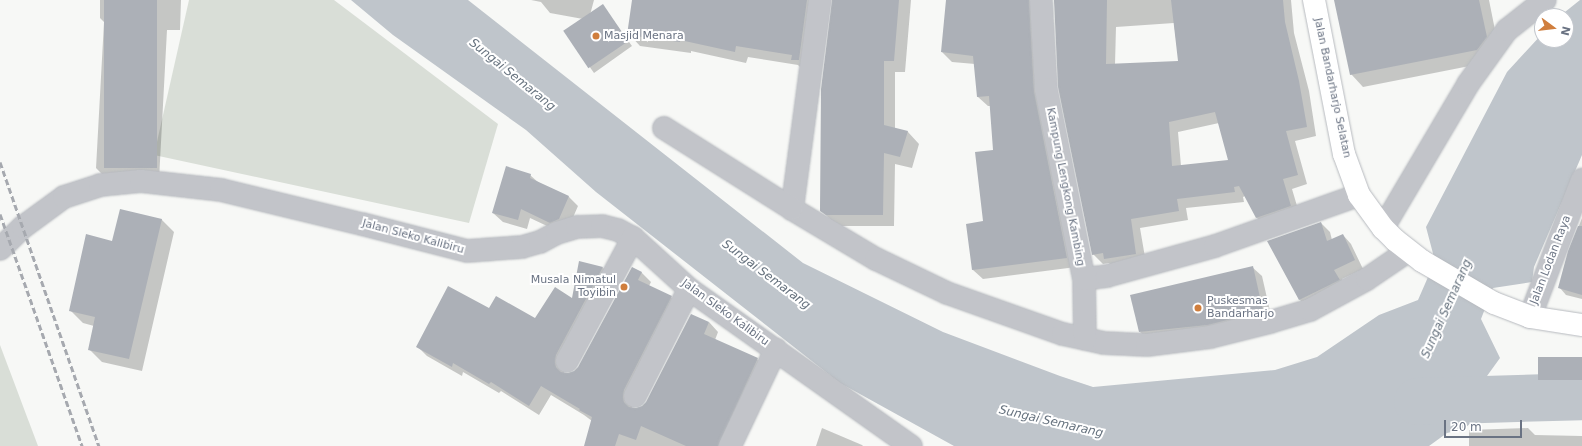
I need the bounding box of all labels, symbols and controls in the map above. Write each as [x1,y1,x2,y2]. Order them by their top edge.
north arrow [1534,8,1574,48]
street label: Jalan Bandarharjo Selatan [1311,17,1353,159]
text: N [1558,25,1573,37]
place label: Masjid Menara [604,29,684,43]
marker: Masjid Menara [591,31,601,41]
water label: Sungai Semarang [466,36,558,114]
street label: Kampung Lengkong Kambing [1043,107,1087,267]
street label: Jalan Lodan Raya [1528,214,1574,306]
street label: Jalan Sleko Kalibiru [361,217,465,257]
water label: Sungai Semarang [719,237,813,313]
water label: Sungai Semarang [1419,257,1475,361]
place label: Musala Nimatul Toyibin [531,274,616,300]
street label: Jalan Sleko Kalibiru [679,277,771,349]
marker: Musala Nimatul Toyibin [619,282,629,292]
place label: Puskesmas Bandarharjo [1207,295,1274,321]
marker: Puskesmas Bandarharjo [1192,302,1204,314]
water label: Sungai Semarang [997,403,1105,441]
scale bar [1446,412,1524,438]
text: 20 m [1451,420,1482,434]

